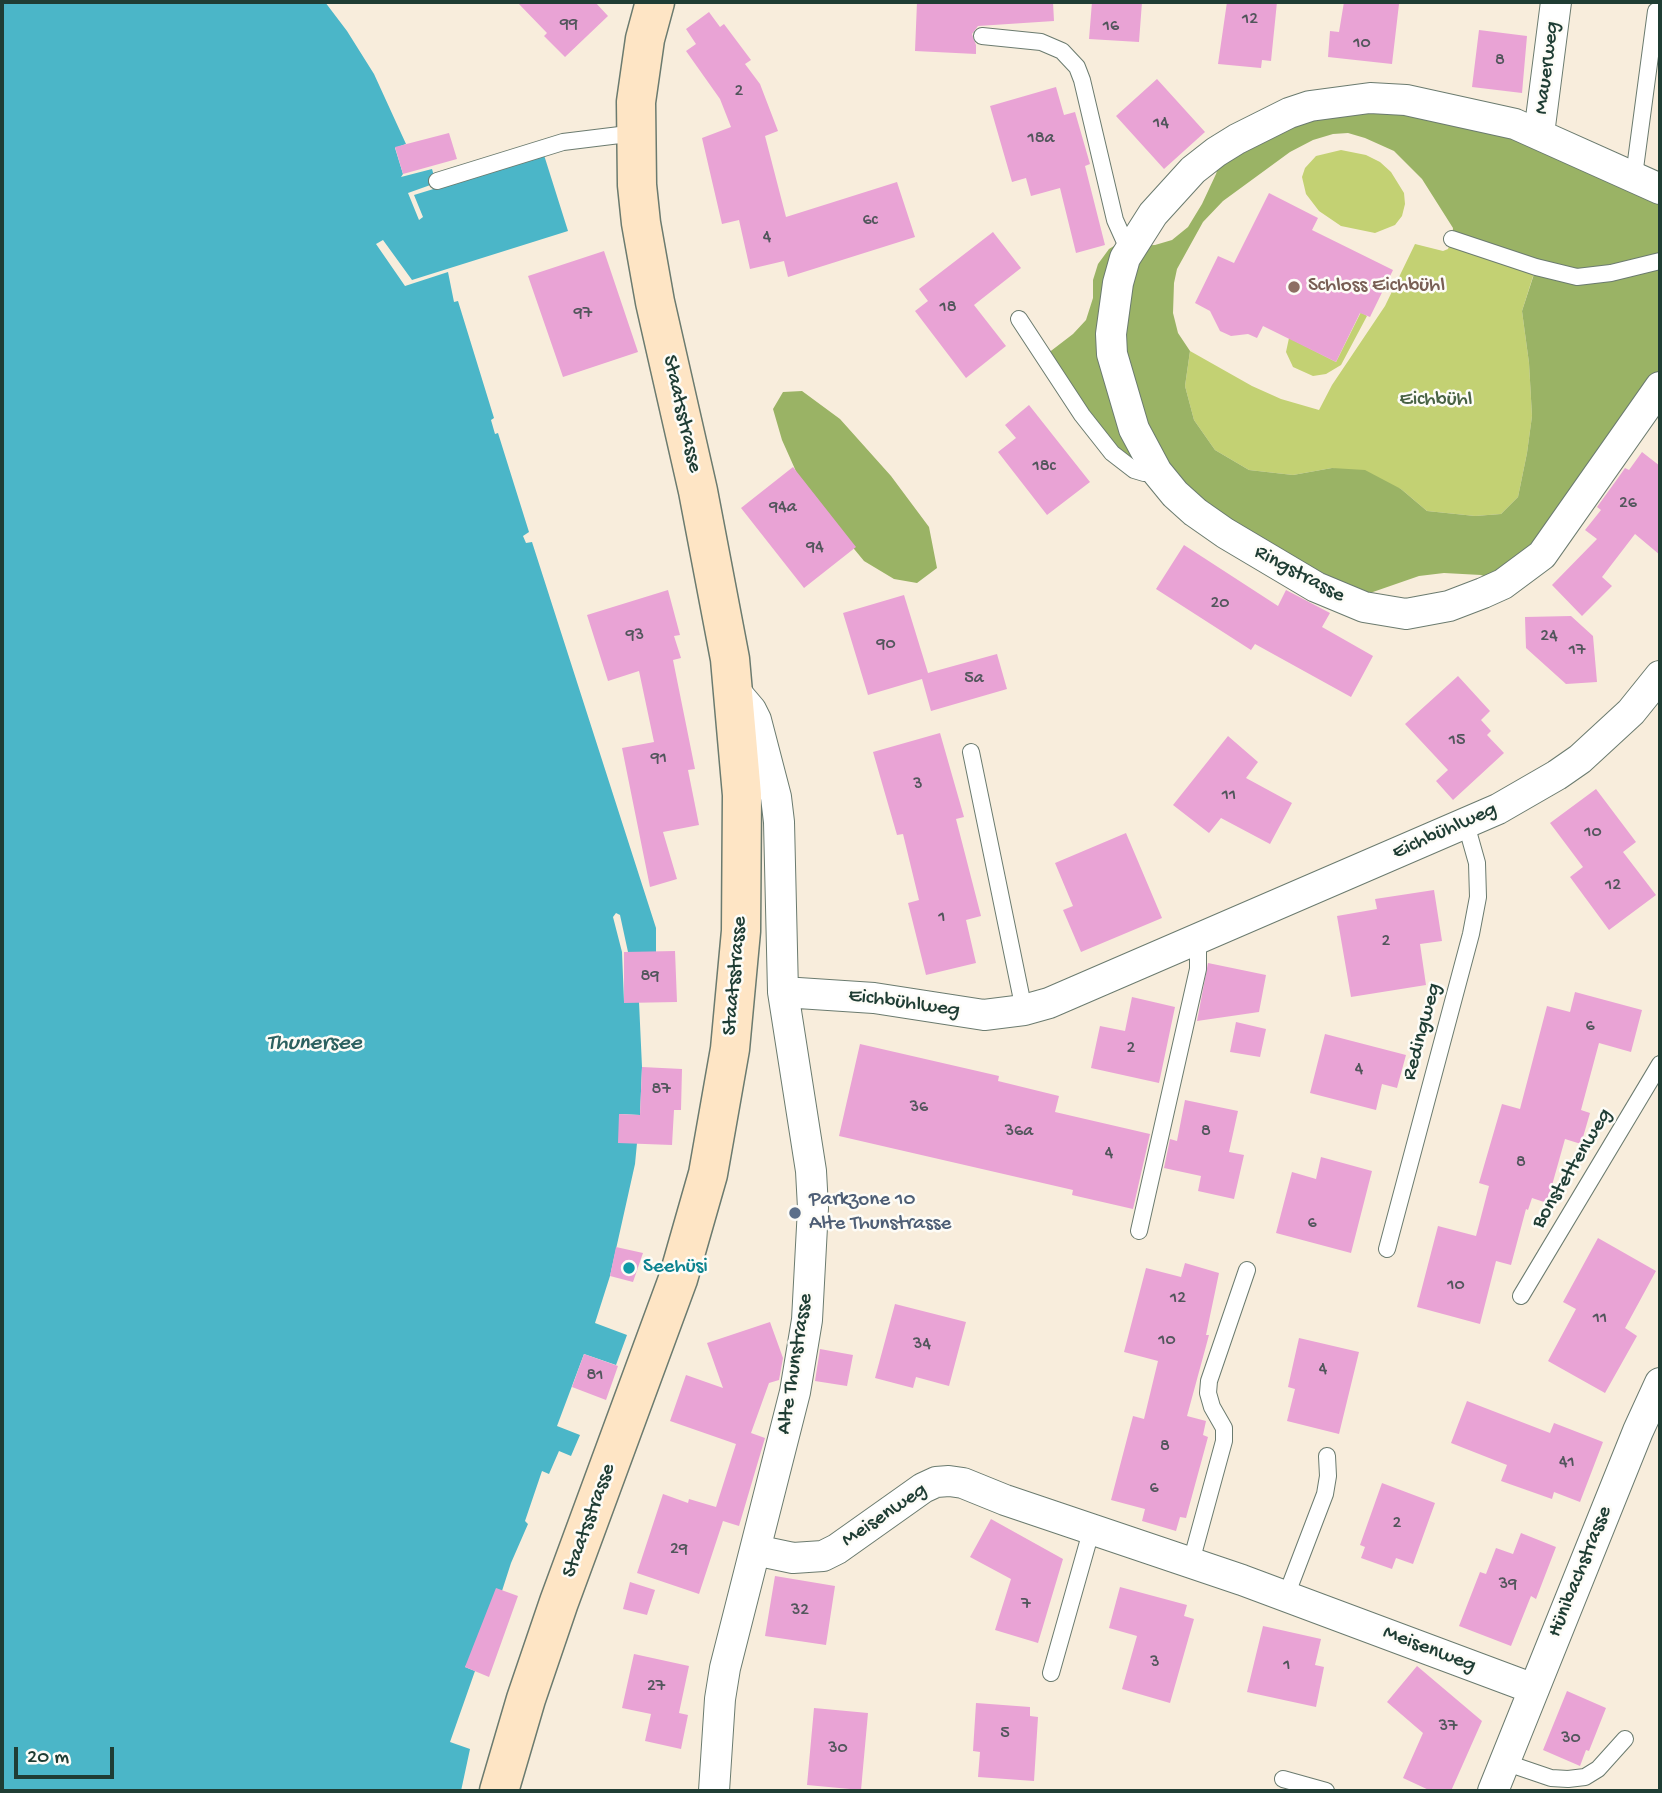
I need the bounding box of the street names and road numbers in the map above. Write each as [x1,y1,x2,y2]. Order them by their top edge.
street label: Mauerweg [1530,20,1566,116]
street label: Staatsstrasse [655,353,707,475]
street label: Ringstrasse [1249,541,1349,609]
street label: Eichbühlweg [1389,798,1501,866]
street label: Staatsstrasse [718,915,754,1037]
street label: Redingweg [1398,981,1448,1083]
street label: Eichbühlweg [847,984,961,1024]
street label: Bonstettenweg [1527,1104,1619,1234]
street label: Alte Thunstrasse [772,1292,820,1436]
street label: Staatsstrasse [558,1460,622,1582]
street label: Meisenweg [838,1478,932,1554]
street label: Hünibachstrasse [1543,1503,1619,1641]
street label: Meisenweg [1379,1621,1479,1679]

